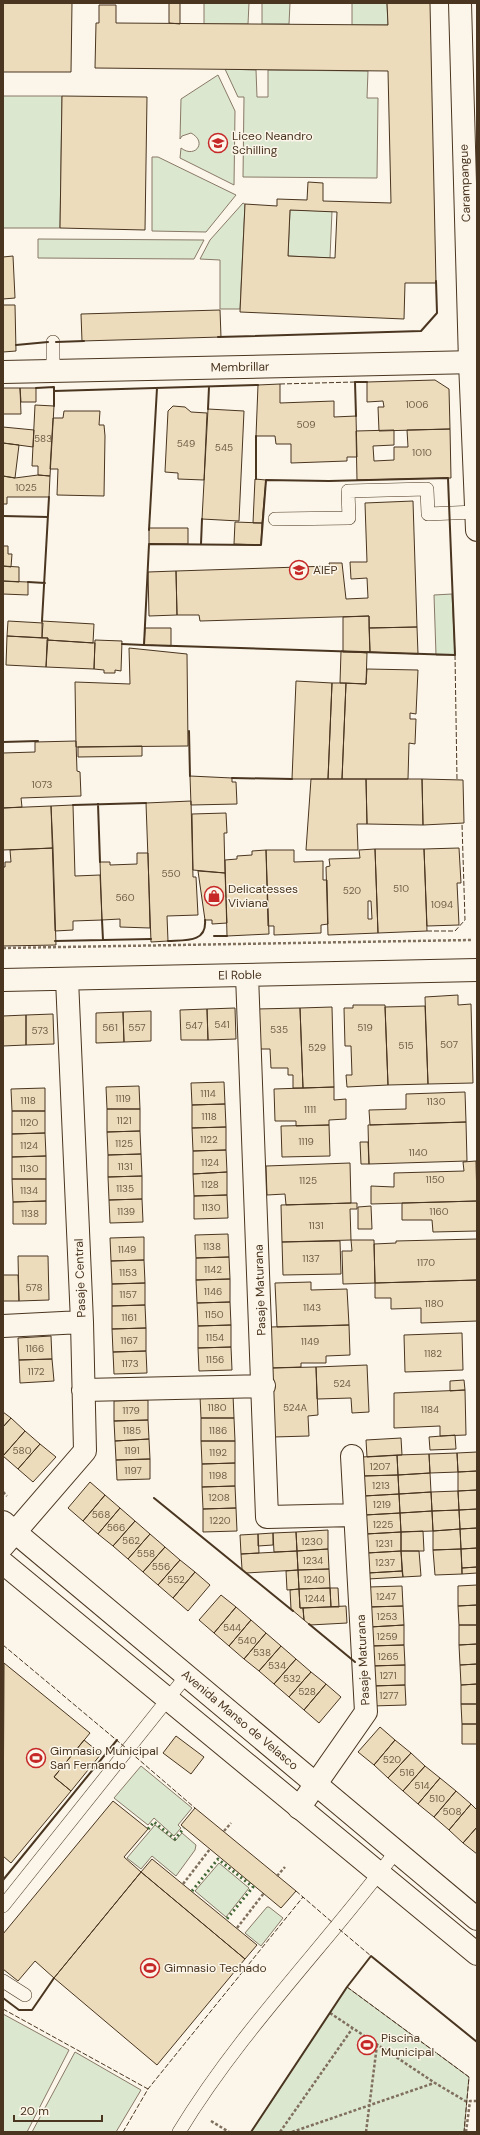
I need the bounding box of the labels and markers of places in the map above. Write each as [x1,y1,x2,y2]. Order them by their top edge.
place label: Liceo Neandro Schilling [232,128,313,158]
school or university icon: Liceo Neandro Schilling [207,132,229,154]
school or university icon: AIEP [288,559,310,581]
place label: AIEP [313,562,338,578]
place label: Delicatesses Viviana [228,881,298,911]
shop icon: Delicatesses Viviana [203,885,225,907]
place label: Gimnasio Municipal San Fernando [50,1743,159,1773]
sports icon: Gimnasio Municipal San Fernando [25,1747,47,1769]
sports icon: Gimnasio Techado [139,1957,161,1979]
place label: Gimnasio Techado [164,1960,267,1976]
place label: Piscina Municipal [381,2030,434,2060]
sports icon: Piscina Municipal [356,2034,378,2056]

